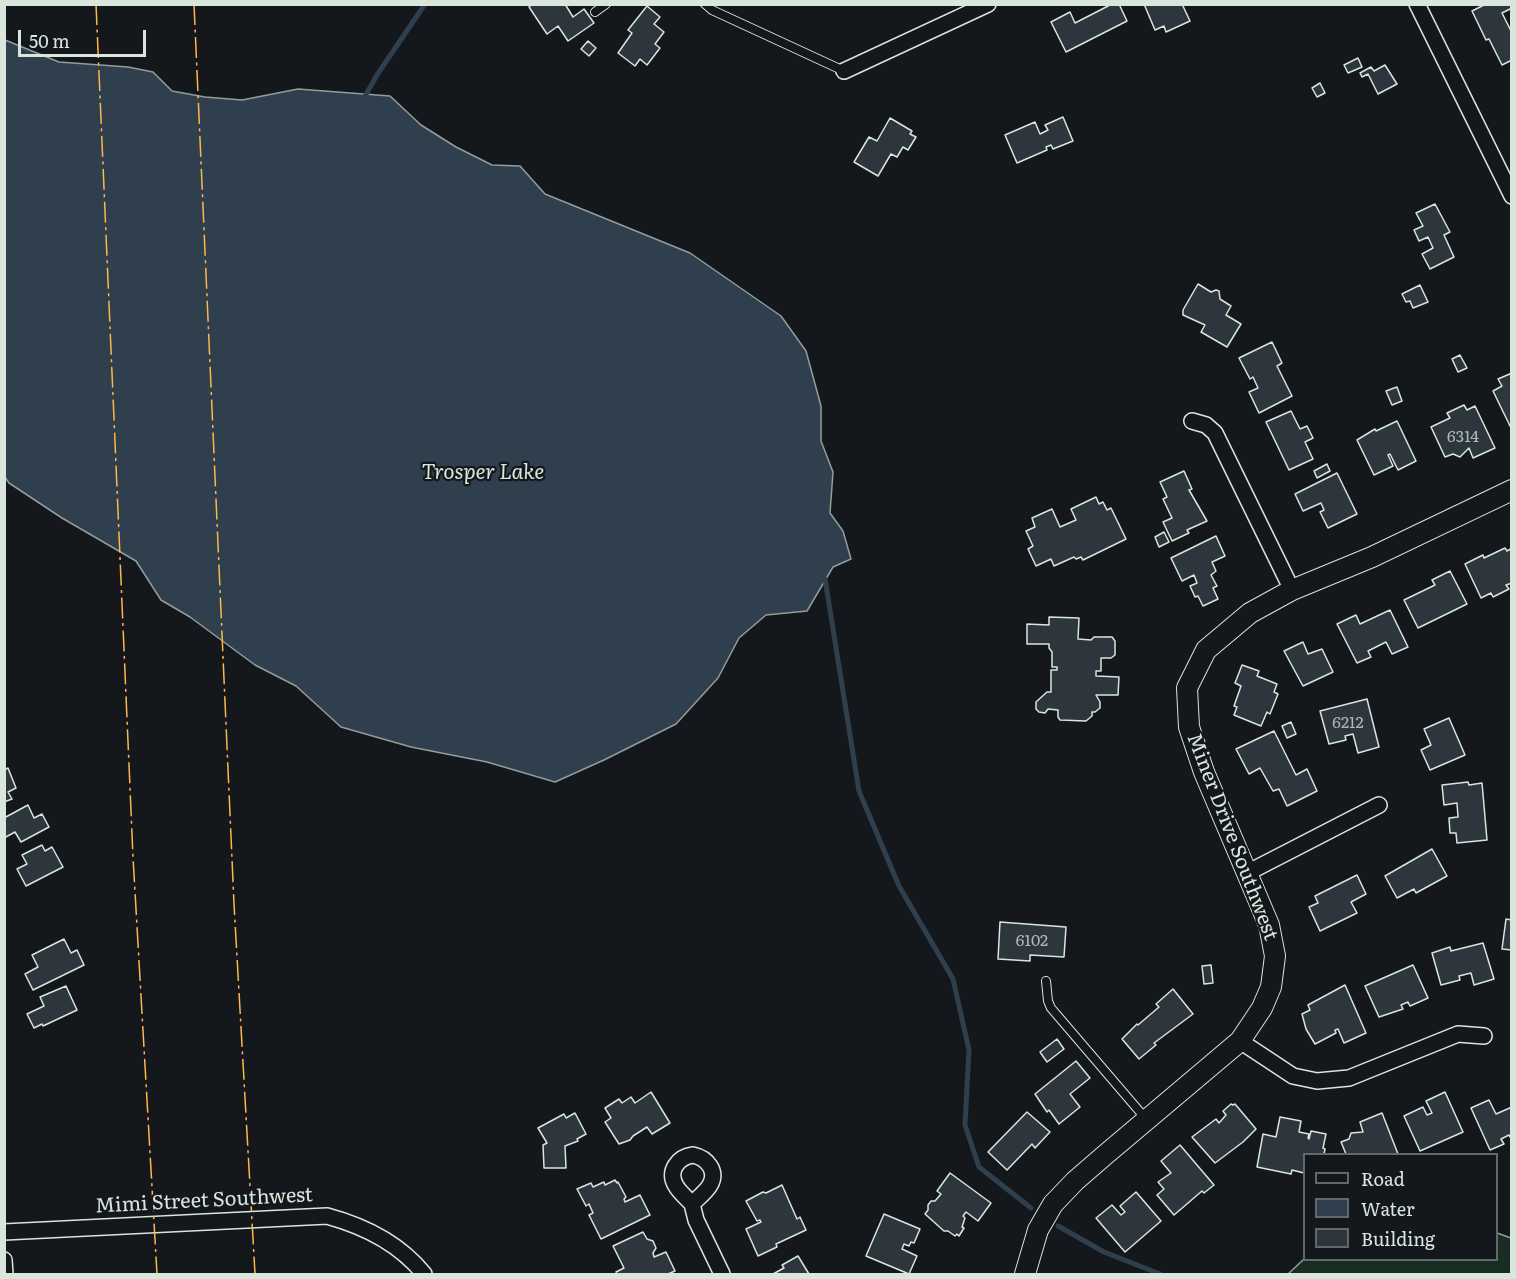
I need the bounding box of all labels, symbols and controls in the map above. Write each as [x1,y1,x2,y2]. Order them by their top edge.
scale bar [21,18,148,56]
text: 50 m [29,27,70,54]
house number: 6314 [1447,427,1479,447]
water label: Trosper Lake [422,460,544,486]
house number: 6212 [1332,713,1364,733]
street label: Miner Drive Southwest [1181,730,1283,944]
house number: 6102 [1016,931,1048,951]
legend [1303,1153,1498,1261]
text: Road [1361,1165,1405,1192]
street label: Mimi Street Southwest [95,1183,313,1219]
text: Water [1361,1195,1414,1222]
text: Building [1361,1225,1435,1252]

